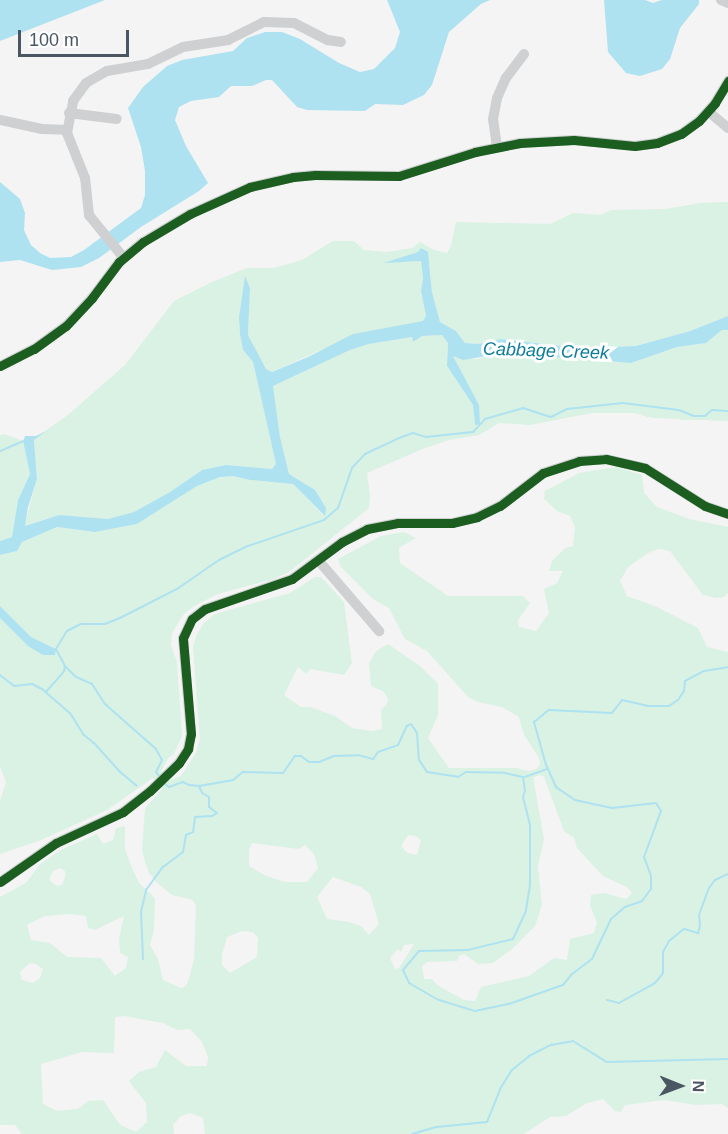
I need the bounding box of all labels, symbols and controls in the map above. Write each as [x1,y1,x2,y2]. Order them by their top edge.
scale bar [21,18,132,56]
text: 100 m [29,30,79,50]
water label: Cabbage Creek [483,338,609,364]
north arrow [650,1056,710,1116]
text: N [690,1080,707,1092]

